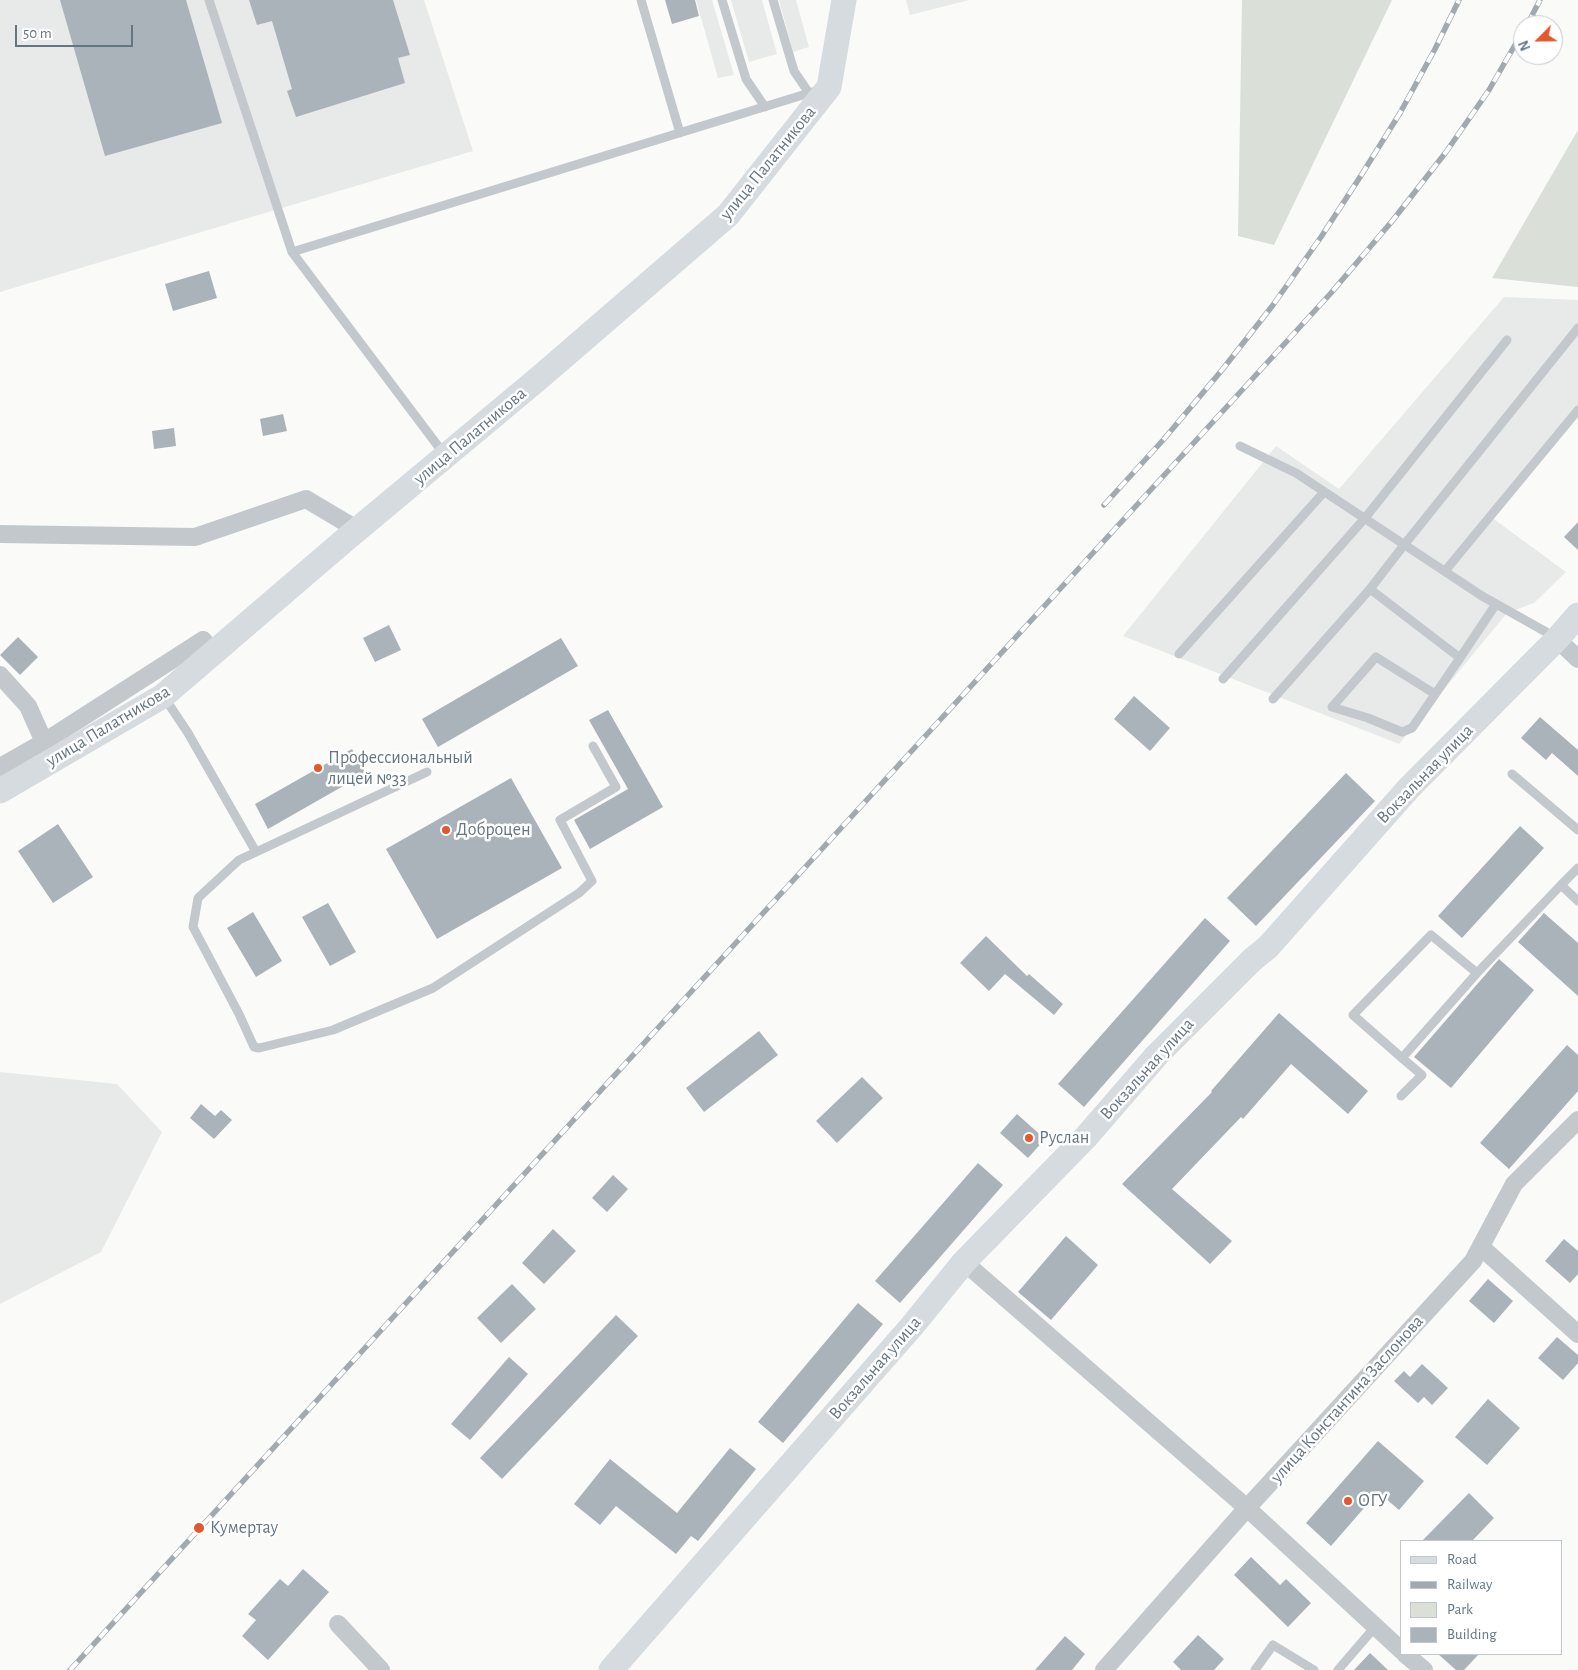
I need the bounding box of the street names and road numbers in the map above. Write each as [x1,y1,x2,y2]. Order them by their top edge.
street label: улица Палатникова [715,102,821,224]
street label: улица Палатникова [409,383,531,489]
street label: улица Палатникова [42,681,174,771]
street label: Вокзальная улица [1372,720,1478,828]
street label: Вокзальная улица [1096,1014,1198,1124]
street label: улица Константина Заслонова [1266,1311,1428,1487]
street label: Вокзальная улица [824,1312,926,1424]

